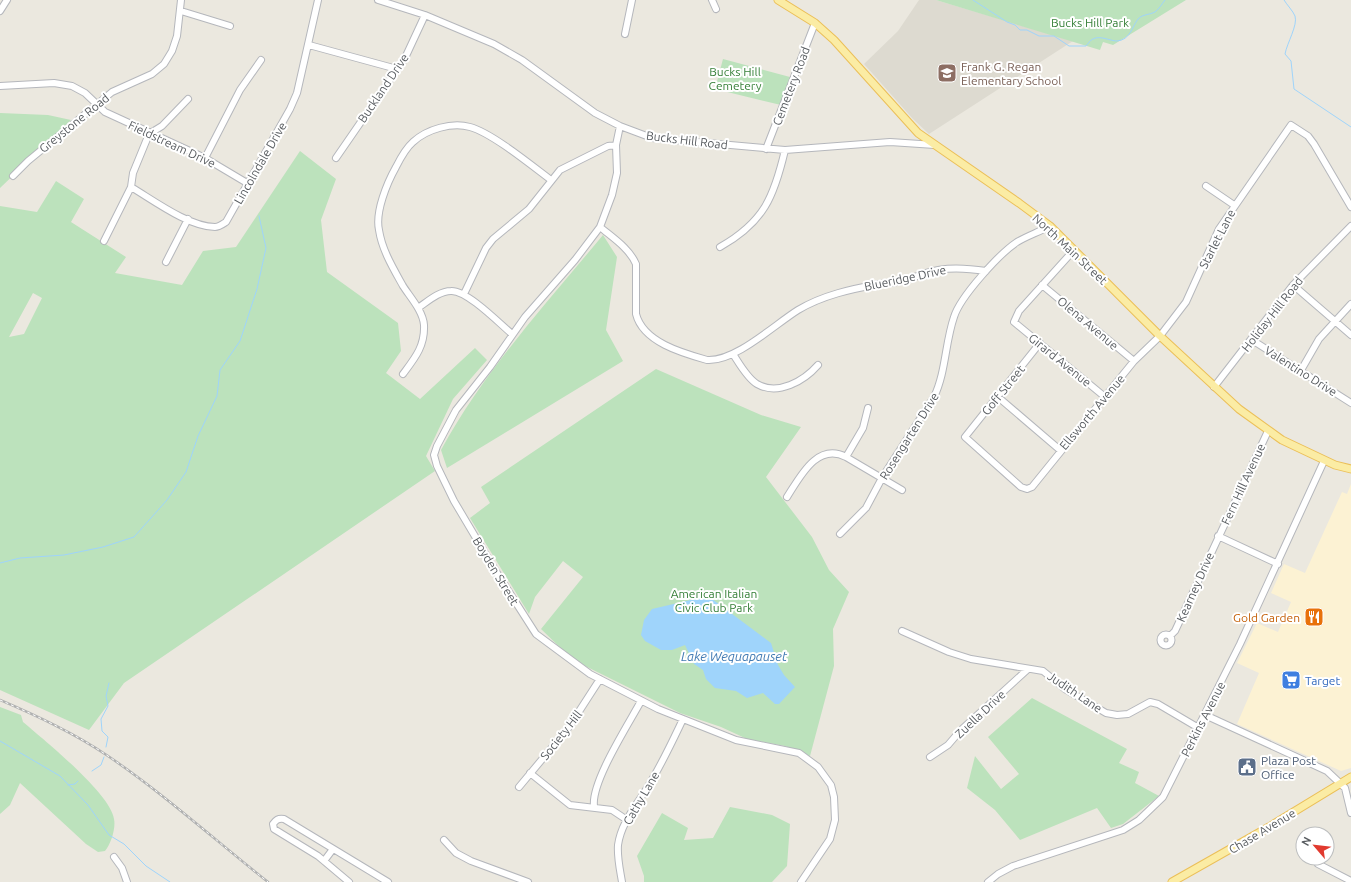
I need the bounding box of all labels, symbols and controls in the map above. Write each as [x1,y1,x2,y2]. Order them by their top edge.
park label: Bucks Hill Park [1051,16,1129,29]
street label: Cemetery Road [770,45,812,127]
street label: Buckland Drive [355,51,411,125]
place label: Frank G. Regan Elementary School [961,60,1061,87]
school or university icon: Frank G. Regan Elementary School [936,62,958,84]
park label: Bucks Hill Cemetery [709,65,762,92]
street label: Greystone Road [37,91,111,155]
street label: Fieldstream Drive [126,118,218,170]
street label: Lincolndale Drive [231,120,289,206]
street label: Bucks Hill Road [645,129,729,151]
street label: Starlet Lane [1197,207,1237,271]
street label: North Main Street [1030,211,1110,287]
street label: Blueridge Drive [863,263,947,293]
street label: Holiday Hill Road [1239,274,1305,354]
street label: Olena Avenue [1055,294,1121,352]
street label: Girard Avenue [1026,331,1094,389]
street label: Valentino Drive [1262,344,1340,398]
street label: Goff Street [979,362,1027,418]
street label: Ellsworth Avenue [1057,372,1127,452]
street label: Rosengarten Drive [877,390,941,482]
street label: Fern Hill Avenue [1219,441,1267,527]
street label: Boyden Street [471,535,522,608]
street label: Kearney Drive [1174,550,1216,624]
park label: American Italian Civic Club Park [671,587,757,614]
restaurant icon: Gold Garden [1303,606,1325,628]
place label: Gold Garden [1233,611,1300,624]
water label: Lake Wequapauset [681,649,788,663]
street label: Judith Lane [1045,669,1105,715]
supermarket icon: Target [1280,669,1302,691]
place label: Target [1305,674,1340,687]
street label: Perkins Avenue [1179,679,1227,759]
street label: Zuella Drive [952,687,1008,741]
street label: Society Hill [538,708,584,762]
place label: Plaza Post Office [1261,754,1316,781]
public building icon: Plaza Post Office [1236,756,1258,778]
street label: Cathy Lane [621,769,661,827]
street label: Chase Avenue [1226,806,1298,856]
north arrow [1295,826,1335,866]
text: N [1299,835,1313,848]

